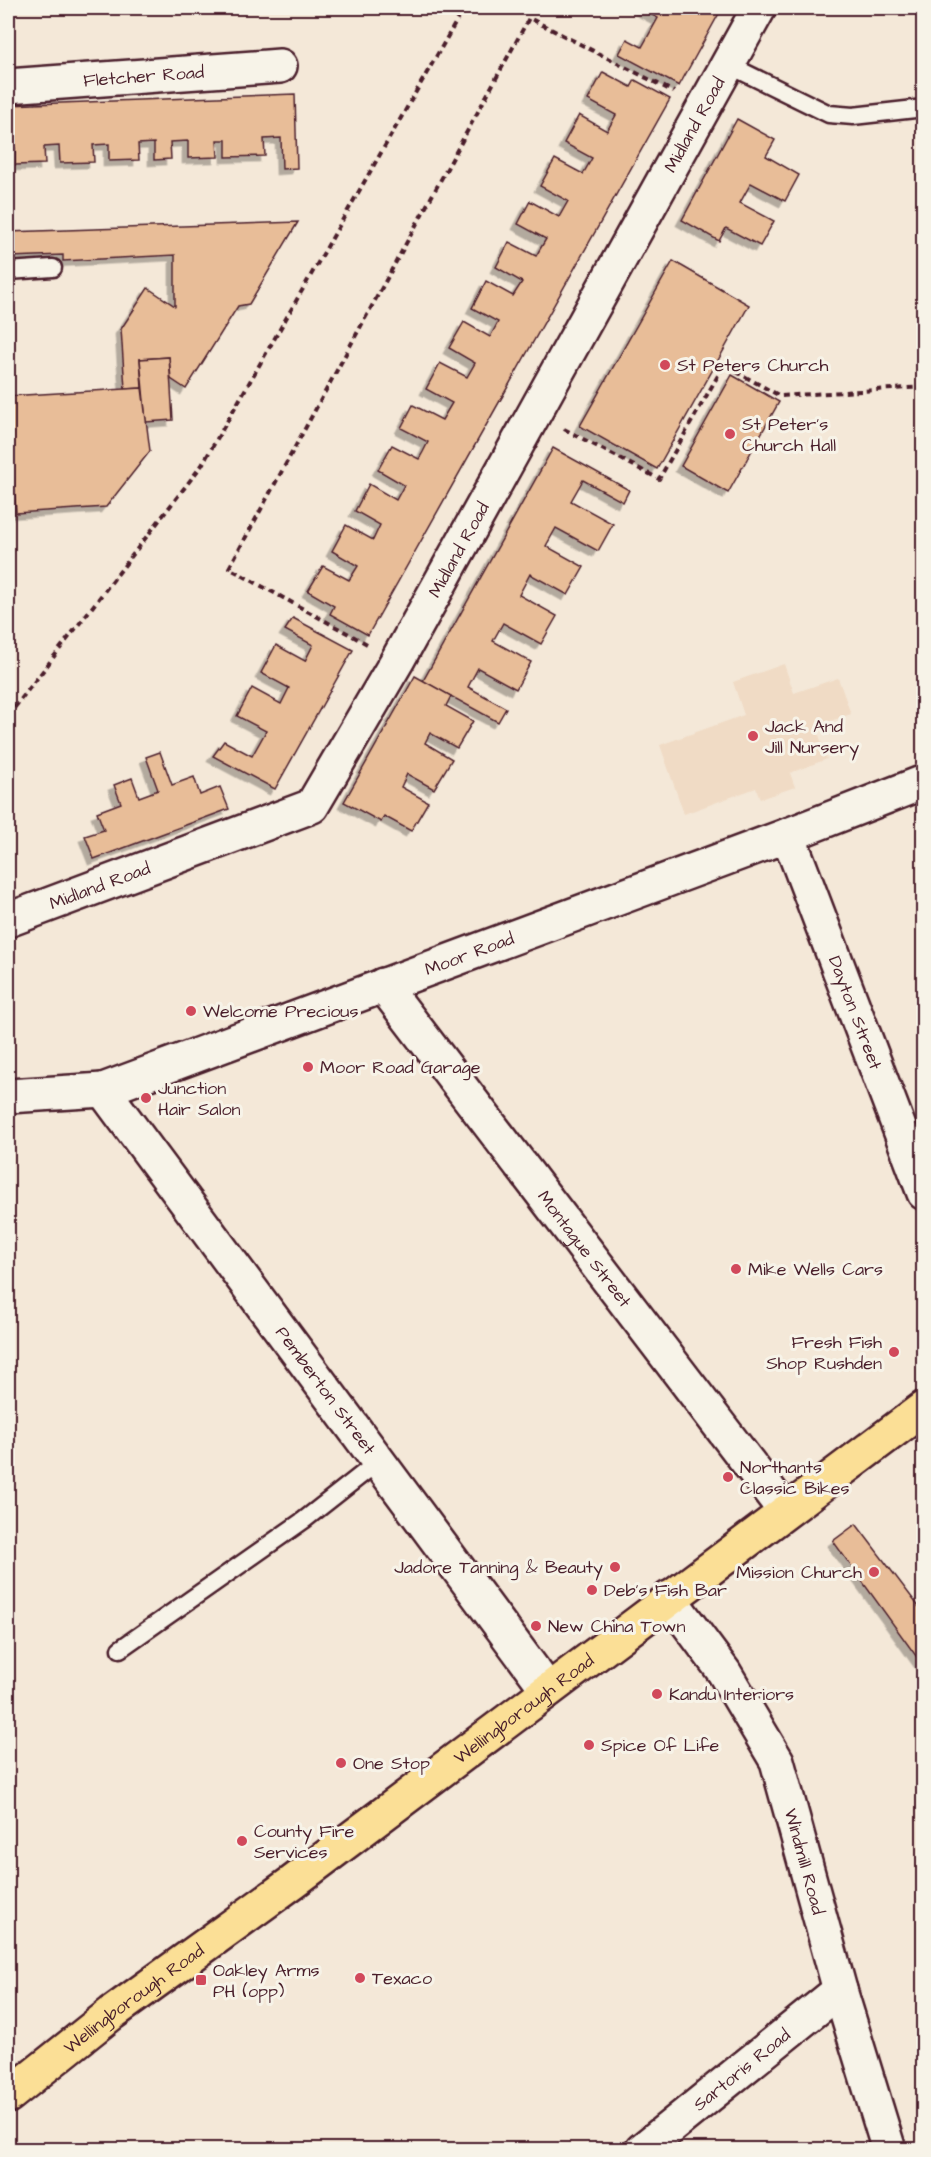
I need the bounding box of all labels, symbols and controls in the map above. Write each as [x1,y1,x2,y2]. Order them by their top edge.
street label: Fletcher Road [82,59,205,93]
street label: Midland Road [658,72,731,177]
place label: St Peters Church [677,353,829,378]
marker: St Peters Church [658,358,672,372]
place label: St Peter's Church Hall [742,412,836,458]
marker: St Peter's Church Hall [723,427,737,441]
street label: Midland Road [422,497,495,602]
place label: Jack And Jill Nursery [765,714,859,761]
marker: Jack And Jill Nursery [746,729,760,743]
street label: Midland Road [46,855,154,916]
street label: Moor Road [421,926,518,982]
street label: Dayton Street [822,952,889,1074]
place label: Welcome Precious [203,999,359,1024]
marker: Welcome Precious [184,1004,198,1018]
place label: Moor Road Garage [320,1055,481,1081]
marker: Moor Road Garage [301,1060,315,1074]
place label: Junction Hair Salon [158,1076,241,1122]
marker: Junction Hair Salon [139,1091,153,1105]
street label: Montague Street [532,1185,638,1313]
place label: Mike Wells Cars [748,1257,883,1282]
marker: Mike Wells Cars [729,1262,743,1276]
street label: Pemberton Street [270,1321,382,1460]
place label: Fresh Fish Shop Rushden [766,1330,882,1376]
marker: Fresh Fish Shop Rushden [887,1345,901,1359]
place label: Northants Classic Bikes [740,1455,849,1501]
marker: Northants Classic Bikes [721,1470,735,1484]
place label: Jadore Tanning & Beauty [394,1555,603,1581]
marker: Jadore Tanning & Beauty [608,1560,622,1574]
place label: Mission Church [736,1560,862,1585]
marker: Mission Church [867,1565,881,1579]
place label: Deb's Fish Bar [604,1578,727,1603]
marker: Deb's Fish Bar [585,1583,599,1597]
place label: New China Town [548,1614,685,1639]
marker: New China Town [529,1619,543,1633]
street label: Wellingborough Road [448,1648,599,1770]
place label: Kandu Interiors [669,1682,794,1707]
marker: Kandu Interiors [650,1687,664,1701]
place label: Spice Of Life [601,1733,719,1758]
marker: Spice Of Life [582,1738,596,1752]
place label: One Stop [353,1751,430,1776]
marker: One Stop [334,1756,348,1770]
street label: Windmill Road [778,1806,831,1917]
place label: County Fire Services [254,1819,354,1865]
marker: County Fire Services [235,1834,249,1848]
street label: Wellingborough Road [58,1938,209,2059]
place label: Oakley Arms PH (opp) [213,1958,319,2004]
place label: Texaco [372,1966,432,1991]
marker: Texaco [353,1971,367,1985]
marker: Oakley Arms PH (opp) [194,1973,208,1987]
street label: Sartoris Road [688,2023,795,2116]

